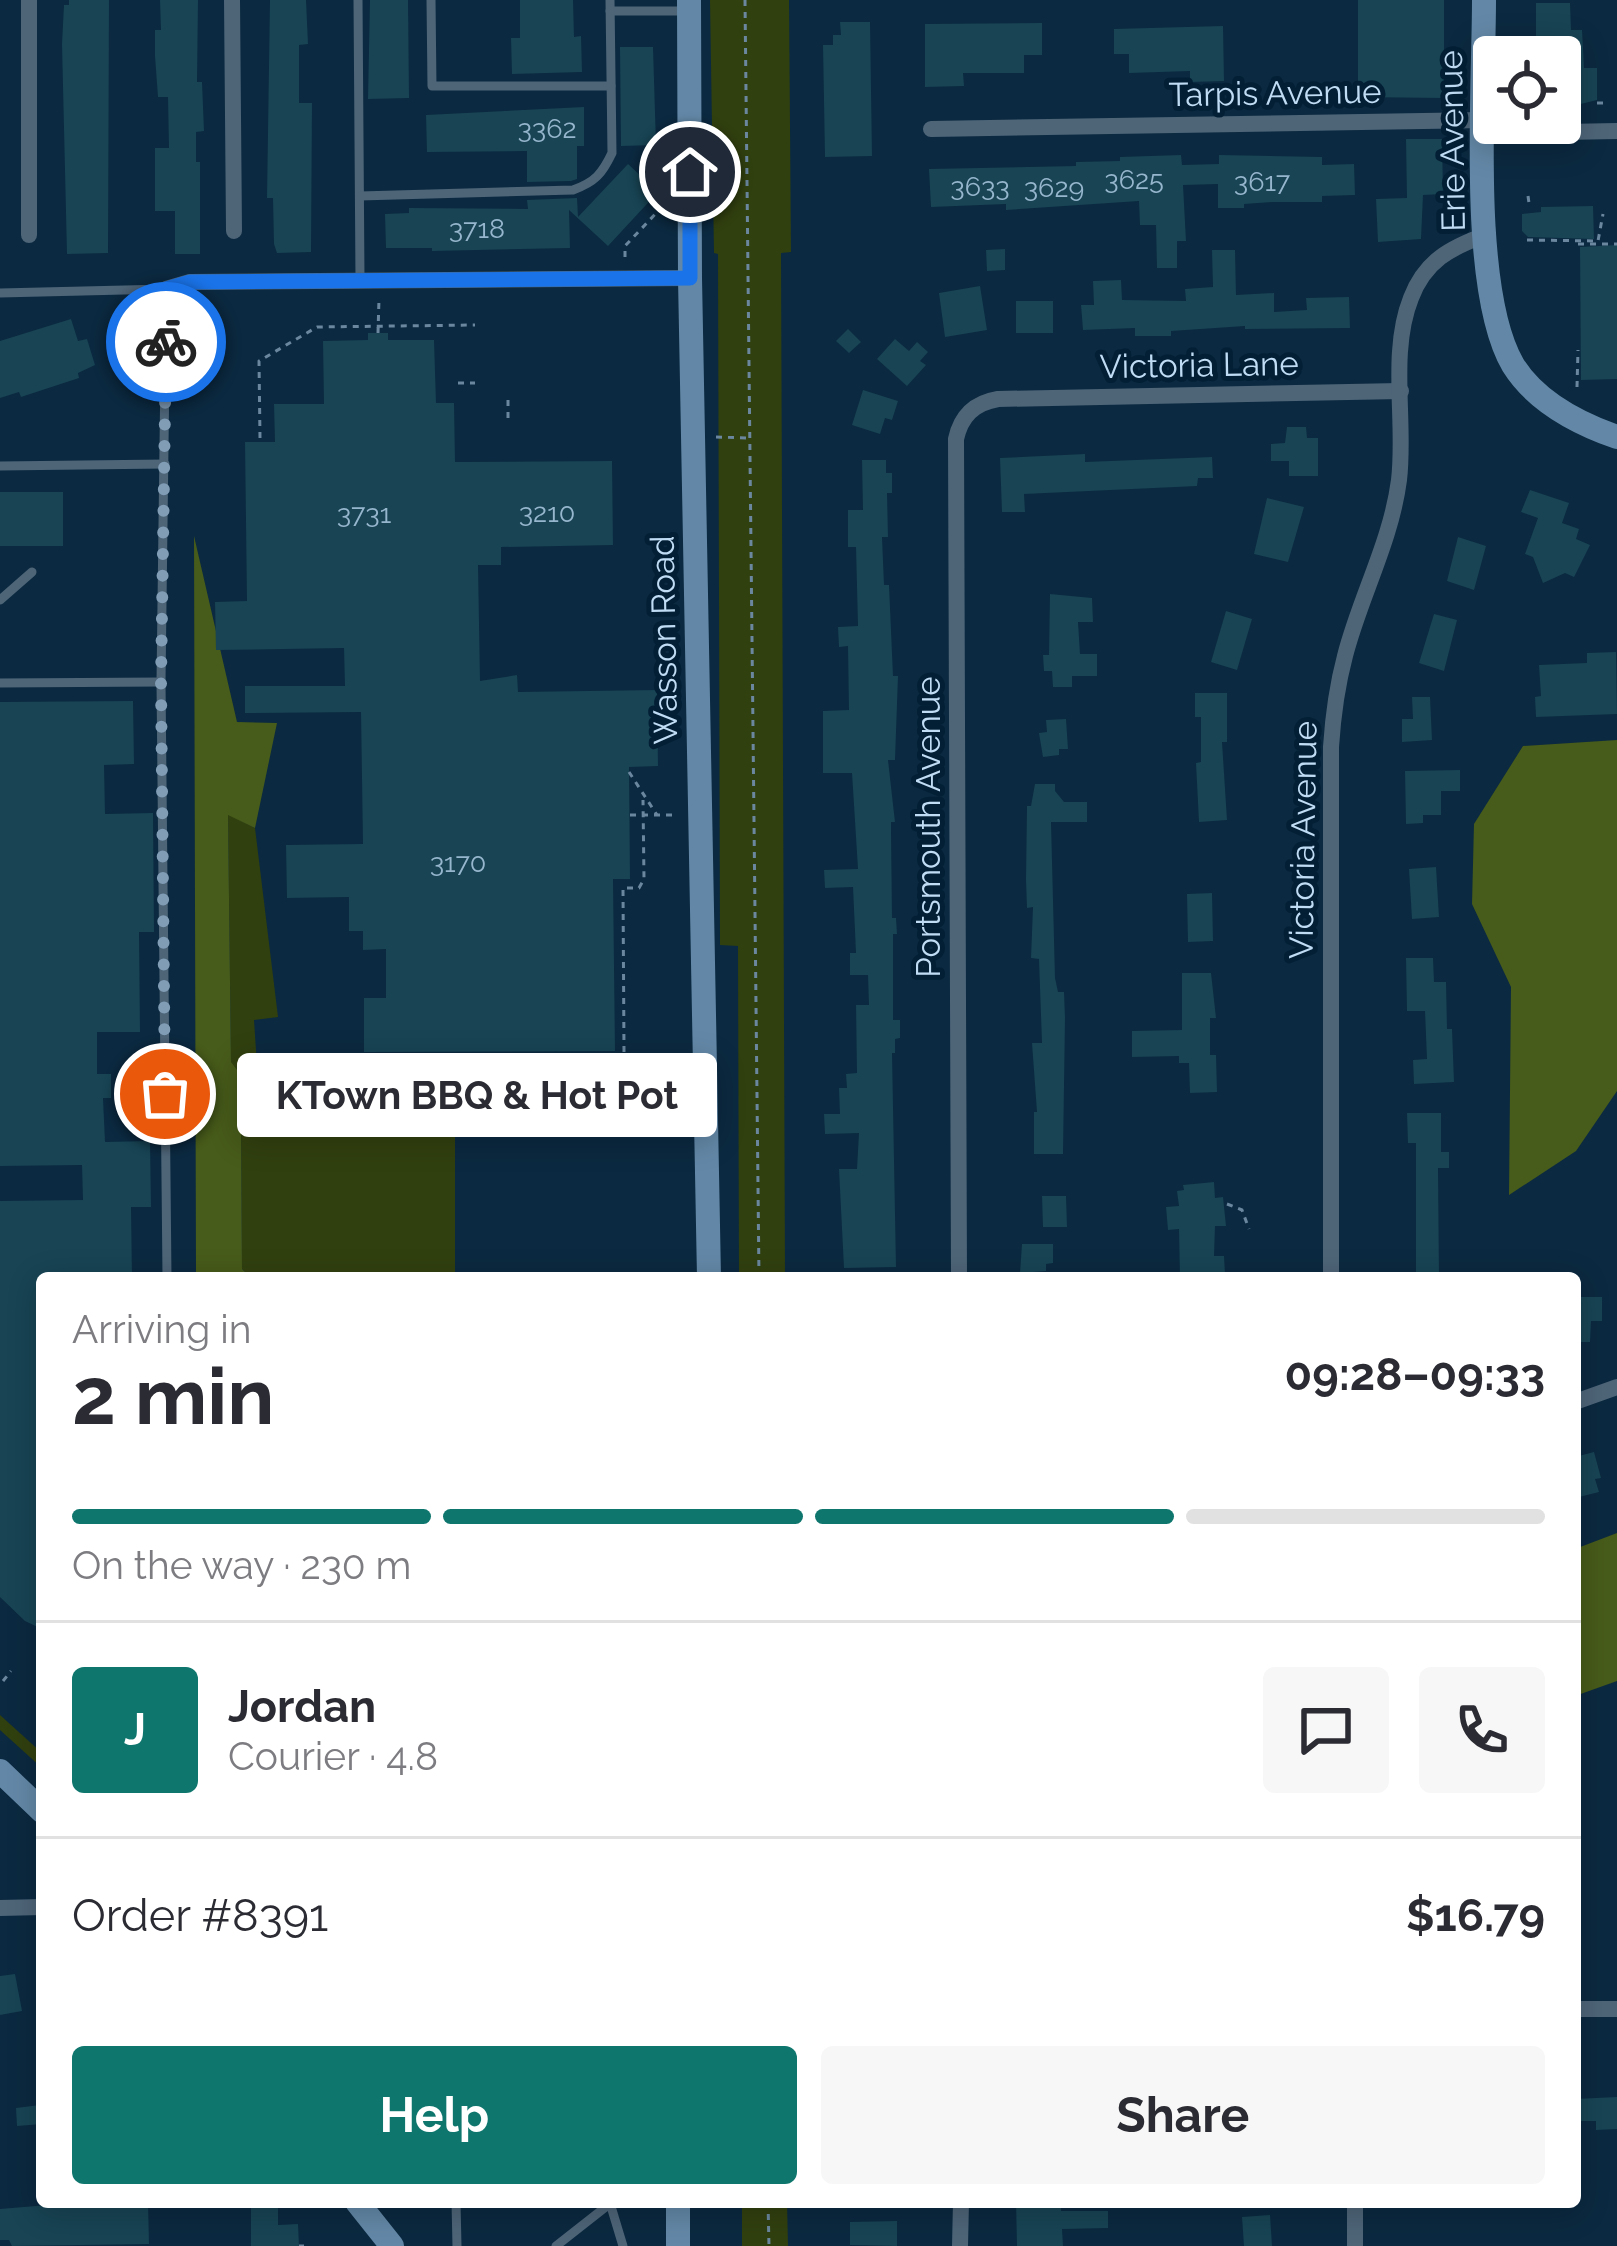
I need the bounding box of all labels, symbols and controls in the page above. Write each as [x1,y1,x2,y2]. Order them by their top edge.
map controls [1473,36,1581,144]
button: locate [1473,36,1581,144]
street label: Erie Avenue [1431,50,1473,232]
street label: Tarpis Avenue [1168,72,1382,114]
house number: 3362 [517,113,577,144]
pin [639,121,741,223]
icon: home [657,139,723,205]
house number: 3625 [1104,164,1164,195]
house number: 3617 [1234,166,1291,197]
house number: 3633 [950,171,1010,202]
house number: 3629 [1024,172,1084,203]
house number: 3718 [449,213,505,244]
courier [106,282,226,402]
icon: bike [133,309,199,375]
street label: Victoria Lane [1099,344,1299,386]
house number: 3210 [519,497,575,528]
house number: 3731 [337,498,391,529]
street label: Wasson Road [643,535,685,745]
street label: Portsmouth Avenue [909,676,948,978]
street label: Victoria Avenue [1281,721,1325,959]
house number: 3170 [430,847,486,878]
pin [114,1043,216,1145]
callout: KTown BBQ & Hot Pot [237,1052,717,1136]
icon: bag [132,1061,198,1127]
text: KTown BBQ & Hot Pot [276,1072,678,1118]
text: Arriving in [72,1306,252,1352]
text: 09:28–09:33 [1285,1348,1545,1401]
text: 2 min [72,1351,274,1442]
text: On the way · 230 m [72,1542,411,1588]
button: chat [1263,1667,1389,1793]
button: phone [1419,1667,1545,1793]
text: Jordan [228,1680,376,1733]
text: J [124,1703,146,1756]
text: Courier · 4.8 [228,1733,438,1779]
text: Order #8391 [72,1889,328,1942]
text: $16.79 [1406,1889,1545,1942]
button: Help [72,2046,797,2184]
button: Share [821,2046,1545,2184]

